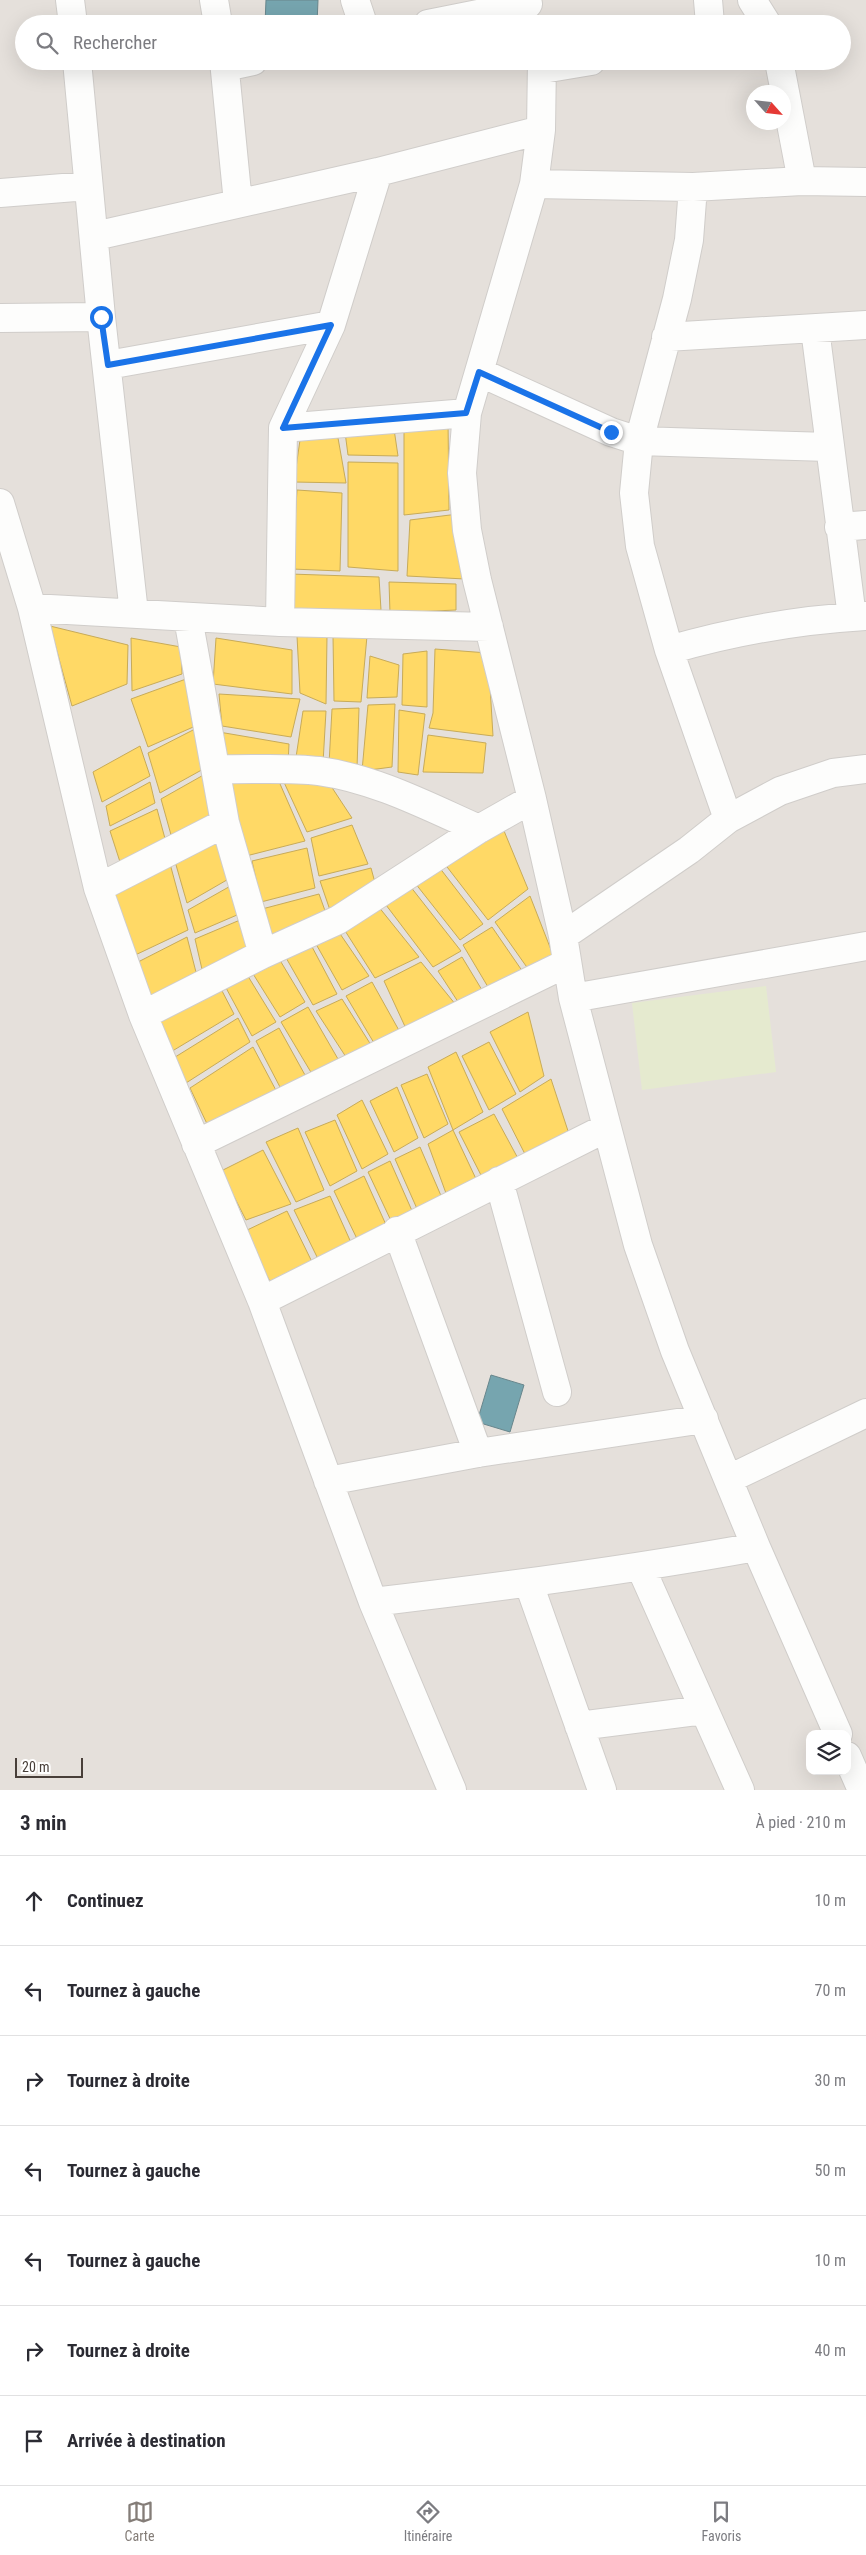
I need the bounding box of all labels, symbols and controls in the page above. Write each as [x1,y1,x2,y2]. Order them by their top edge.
search box [15,15,851,70]
icon: search [33,29,61,57]
text: Rechercher [73,31,157,54]
north arrow [746,85,791,130]
route start [90,306,113,329]
route end [600,421,623,444]
map controls [806,1730,851,1775]
button: layers [806,1730,851,1775]
scale bar [15,1755,82,1778]
text: 20 m [22,1759,50,1775]
text: 3 min [20,1811,67,1835]
text: À pied · 210 m [755,1813,846,1832]
icon: ahead [20,1887,48,1915]
text: Continuez [67,1889,144,1912]
text: 10 m [814,1891,846,1910]
icon: left [20,1977,48,2005]
text: Tournez à gauche [67,1979,200,2002]
text: 70 m [814,1981,846,2000]
icon: right [20,2067,48,2095]
text: Tournez à droite [67,2069,190,2092]
text: 30 m [814,2071,846,2090]
icon: left [20,2157,48,2185]
text: Tournez à gauche [67,2159,200,2182]
text: 50 m [814,2161,846,2180]
icon: left [20,2247,48,2275]
text: Tournez à gauche [67,2249,200,2272]
text: 10 m [814,2251,846,2270]
icon: right [20,2337,48,2365]
text: Tournez à droite [67,2339,190,2362]
text: 40 m [814,2341,846,2360]
icon: arrive [20,2427,48,2455]
text: Arrivée à destination [67,2429,226,2452]
tab: Carte [125,2498,155,2544]
tab: Itinéraire [404,2498,452,2544]
tab: Favoris [702,2498,741,2544]

